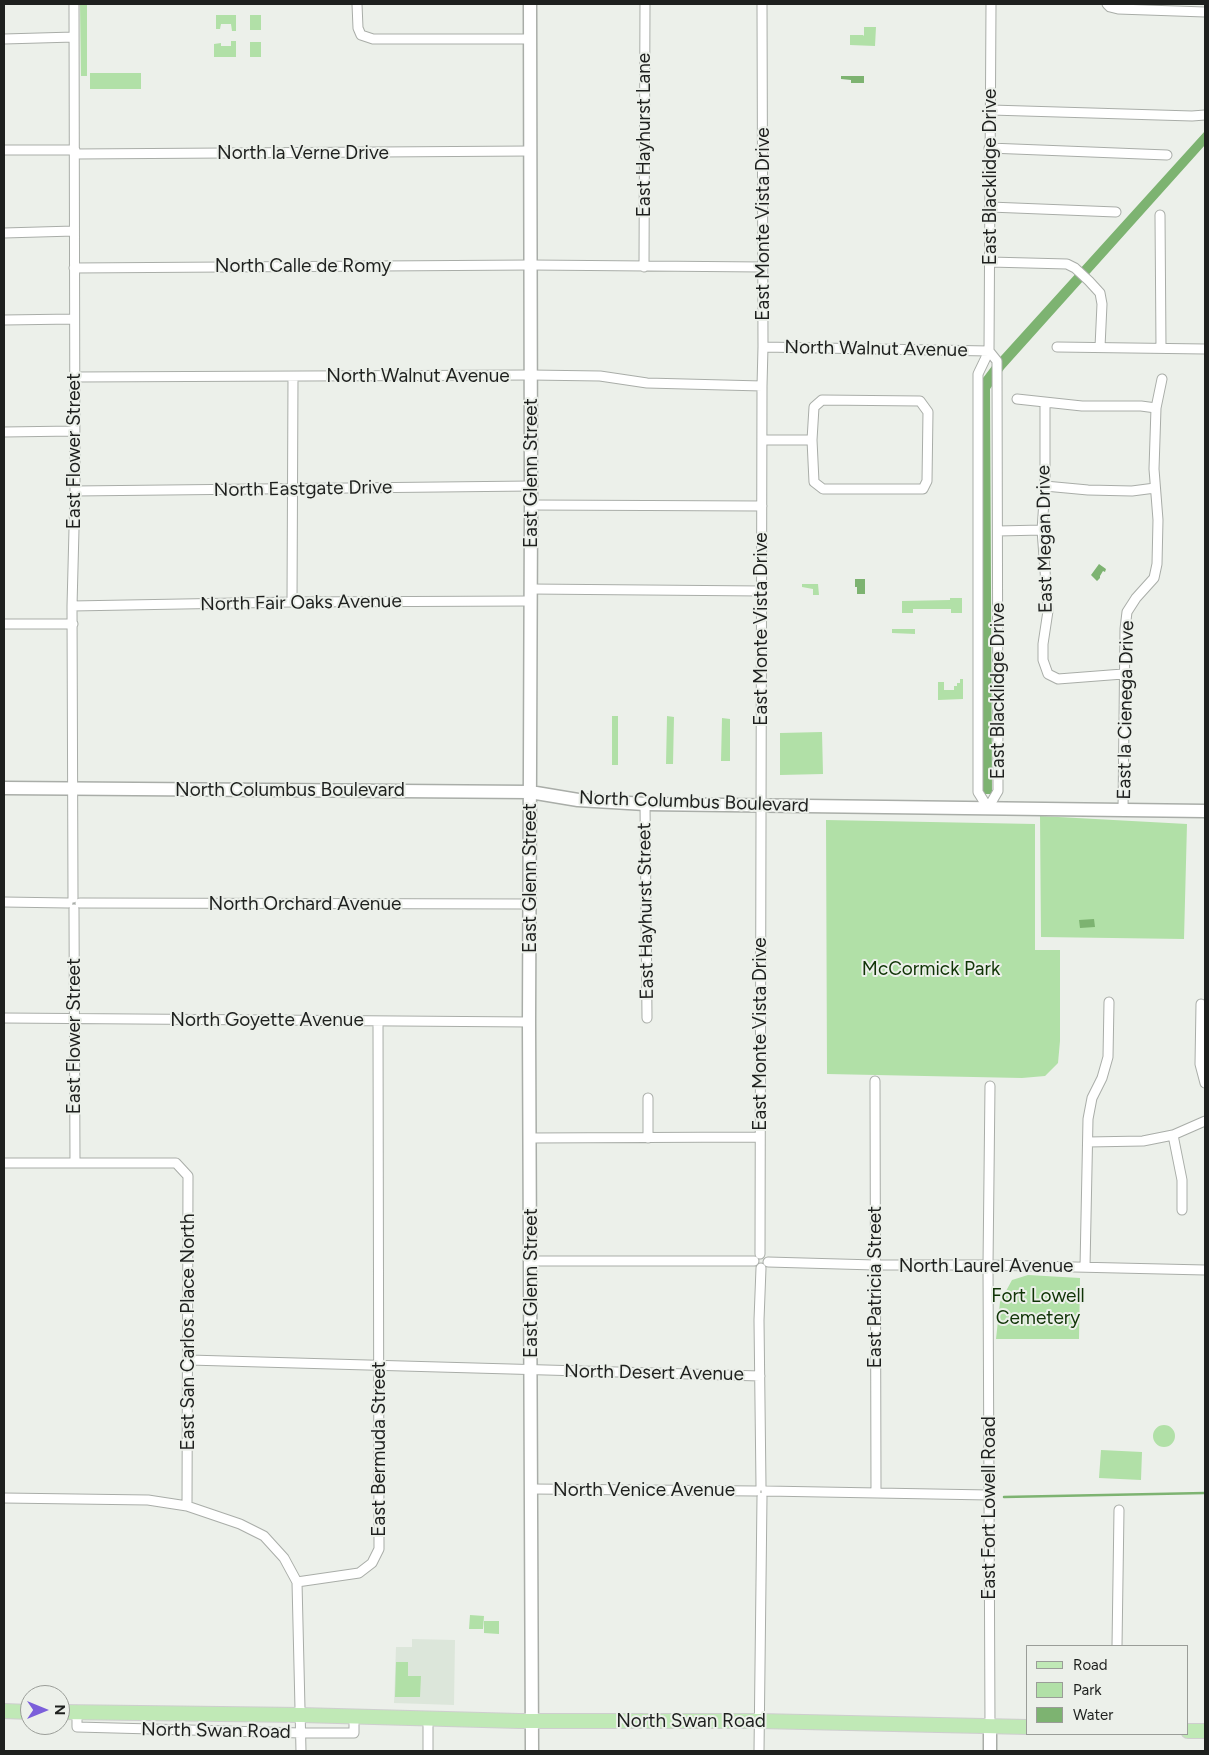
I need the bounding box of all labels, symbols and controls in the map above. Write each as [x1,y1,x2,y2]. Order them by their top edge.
street label: East Hayhurst Lane [633,53,655,217]
street label: East Blacklidge Drive [979,89,1001,265]
street label: East Monte Vista Drive [752,127,774,321]
street label: North la Verne Drive [217,142,389,164]
street label: North Calle de Romy [215,255,391,277]
street label: North Walnut Avenue [784,336,968,362]
street label: North Walnut Avenue [326,365,510,387]
street label: East Flower Street [63,373,85,529]
street label: East Glenn Street [520,398,542,548]
street label: East Megan Drive [1032,465,1058,613]
street label: North Eastgate Drive [214,476,392,502]
street label: East Monte Vista Drive [750,532,772,726]
street label: North Fair Oaks Avenue [200,590,402,616]
street label: East Blacklidge Drive [987,603,1009,779]
street label: East la Cienega Drive [1113,620,1139,800]
street label: North Columbus Boulevard [175,779,405,801]
street label: North Columbus Boulevard [579,787,809,817]
street label: East Glenn Street [519,803,541,953]
street label: East Hayhurst Street [633,822,659,1000]
street label: North Orchard Avenue [209,893,401,915]
street label: East Monte Vista Drive [749,937,771,1131]
street label: East Flower Street [63,958,85,1114]
park label: McCormick Park [862,958,1000,980]
street label: North Goyette Avenue [170,1009,364,1031]
street label: East Patricia Street [864,1206,886,1368]
street label: East Glenn Street [520,1208,542,1358]
street label: East San Carlos Place North [177,1213,199,1451]
street label: North Laurel Avenue [899,1255,1073,1277]
park label: Fort Lowell Cemetery [991,1285,1085,1329]
street label: North Desert Avenue [564,1360,744,1386]
street label: East Bermuda Street [368,1361,390,1537]
street label: East Fort Lowell Road [978,1416,1000,1600]
street label: North Venice Avenue [553,1479,735,1501]
legend [1026,1645,1189,1735]
text: Road [1073,1656,1108,1674]
text: Park [1073,1681,1102,1699]
north arrow [20,1685,70,1735]
text: N [51,1705,68,1715]
text: Water [1073,1706,1113,1724]
street label: North Swan Road [616,1710,766,1732]
street label: North Swan Road [141,1718,291,1744]

